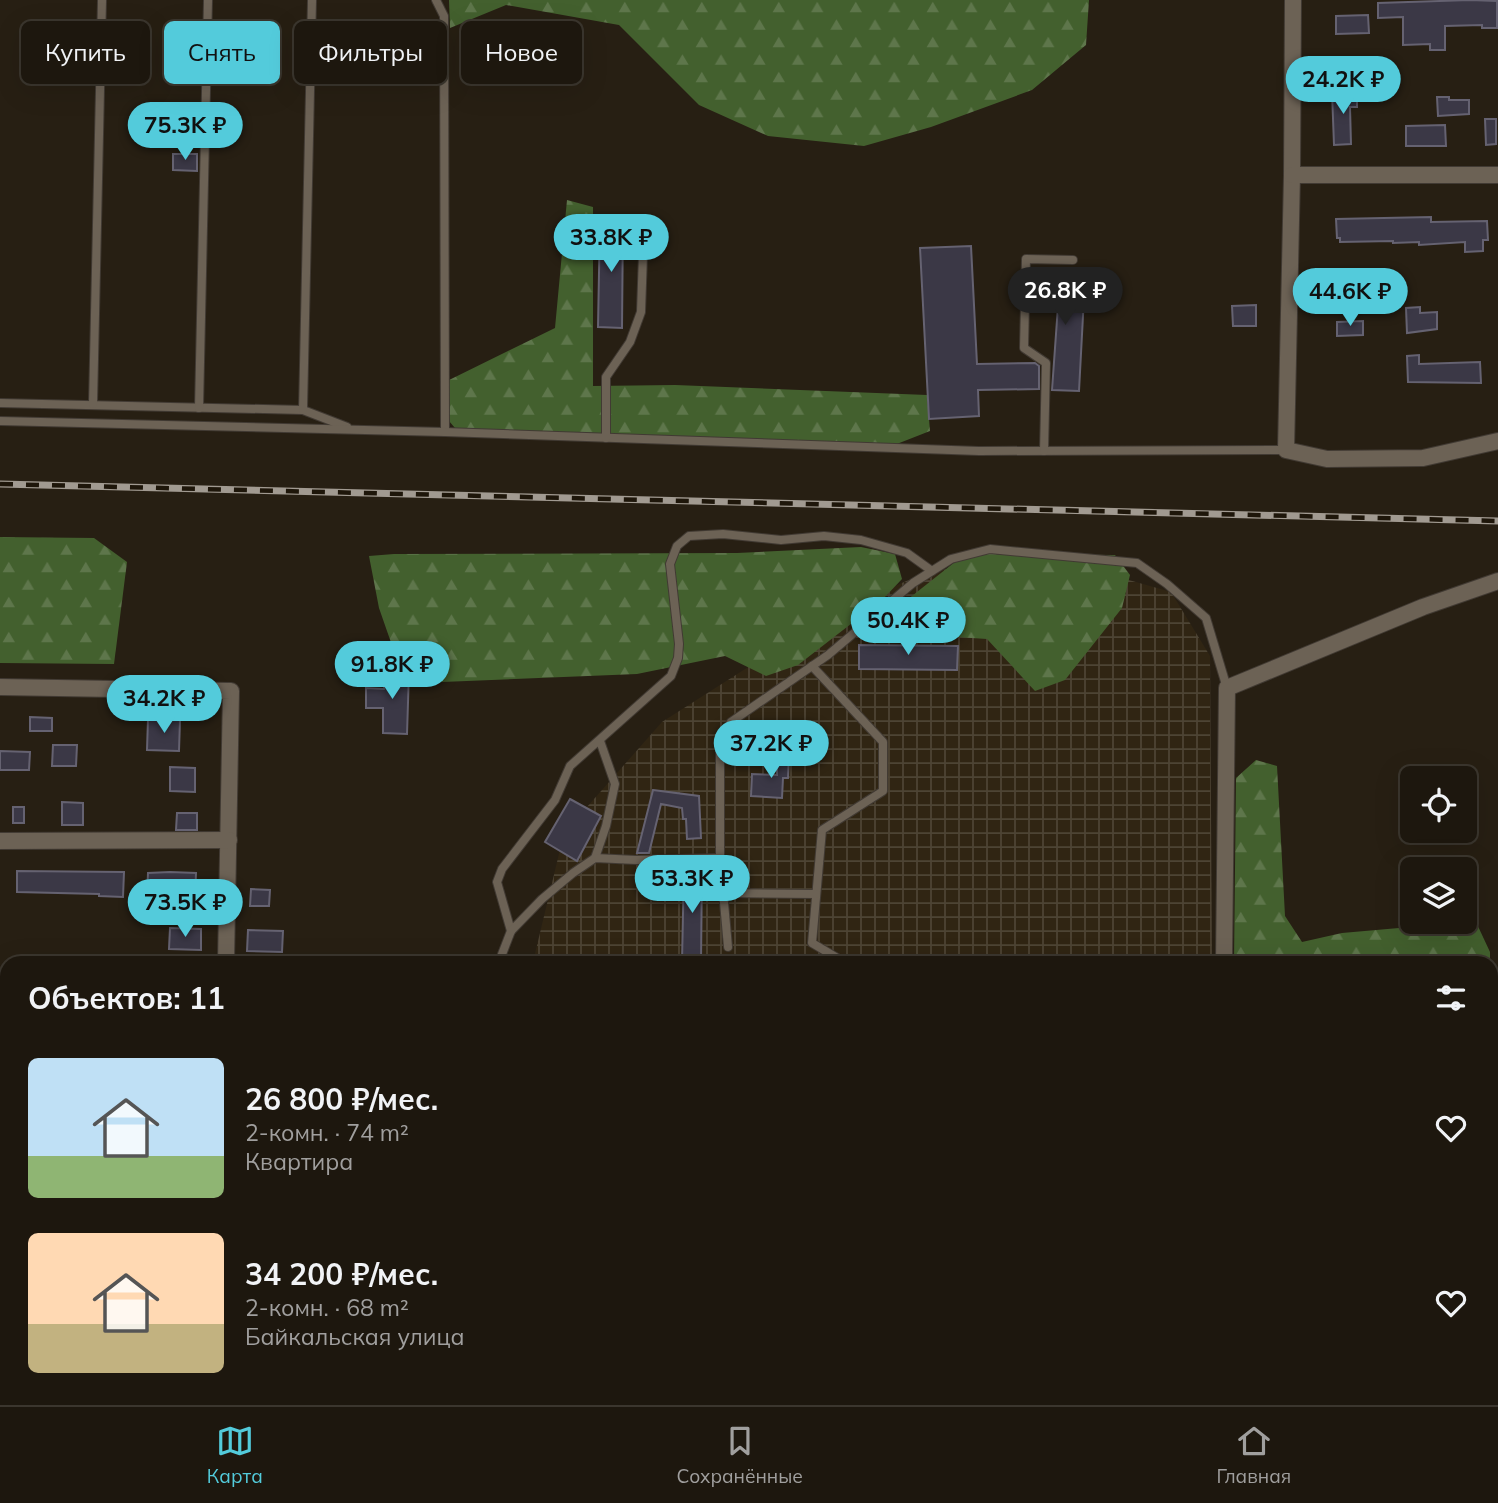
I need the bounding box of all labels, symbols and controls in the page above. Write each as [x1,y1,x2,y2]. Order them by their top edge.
chip: Купить [21,21,150,84]
chip: Снять [164,21,280,84]
chip: Фильтры [294,21,447,84]
chip: Новое [461,21,582,84]
pin: 24.2K ₽ [1278,57,1408,116]
text: 24.2K ₽ [1302,64,1384,93]
pin: 75.3K ₽ [120,102,250,162]
text: 75.3K ₽ [144,110,226,139]
pin: 33.8K ₽ [546,215,676,274]
text: 33.8K ₽ [570,222,652,251]
pin: 26.8K ₽ [1000,268,1130,327]
pin: 44.6K ₽ [1285,268,1415,328]
text: 26.8K ₽ [1024,275,1106,304]
text: 44.6K ₽ [1309,276,1391,305]
pin: 50.4K ₽ [843,598,973,657]
text: 50.4K ₽ [867,605,949,634]
pin: 91.8K ₽ [327,642,457,701]
text: 91.8K ₽ [351,649,433,678]
pin: 34.2K ₽ [99,676,229,735]
text: 34.2K ₽ [123,683,205,712]
pin: 37.2K ₽ [706,720,836,780]
text: 37.2K ₽ [730,728,812,757]
map controls [1400,766,1477,934]
button: locate [1400,766,1477,843]
pin: 53.3K ₽ [627,856,757,915]
button: layers [1400,857,1477,934]
text: 53.3K ₽ [651,863,733,892]
pin: 73.5K ₽ [120,880,250,939]
text: 73.5K ₽ [144,887,226,916]
text: Объектов: 11 [28,979,225,1017]
icon: filters [1432,979,1470,1017]
text: 26 800 ₽/мес. [245,1080,438,1118]
icon: home [84,1086,168,1170]
icon: heart [1432,1109,1470,1147]
text: 2-комн. · 74 m² [245,1118,409,1147]
text: Квартира [245,1147,353,1176]
text: 34 200 ₽/мес. [245,1255,438,1293]
icon: home [84,1261,168,1345]
icon: heart [1432,1284,1470,1322]
text: 2-комн. · 68 m² [245,1293,409,1322]
text: Байкальская улица [245,1322,465,1351]
tab: Карта [207,1422,263,1488]
tab: Сохранённые [676,1422,803,1488]
tab: Главная [1217,1422,1291,1488]

